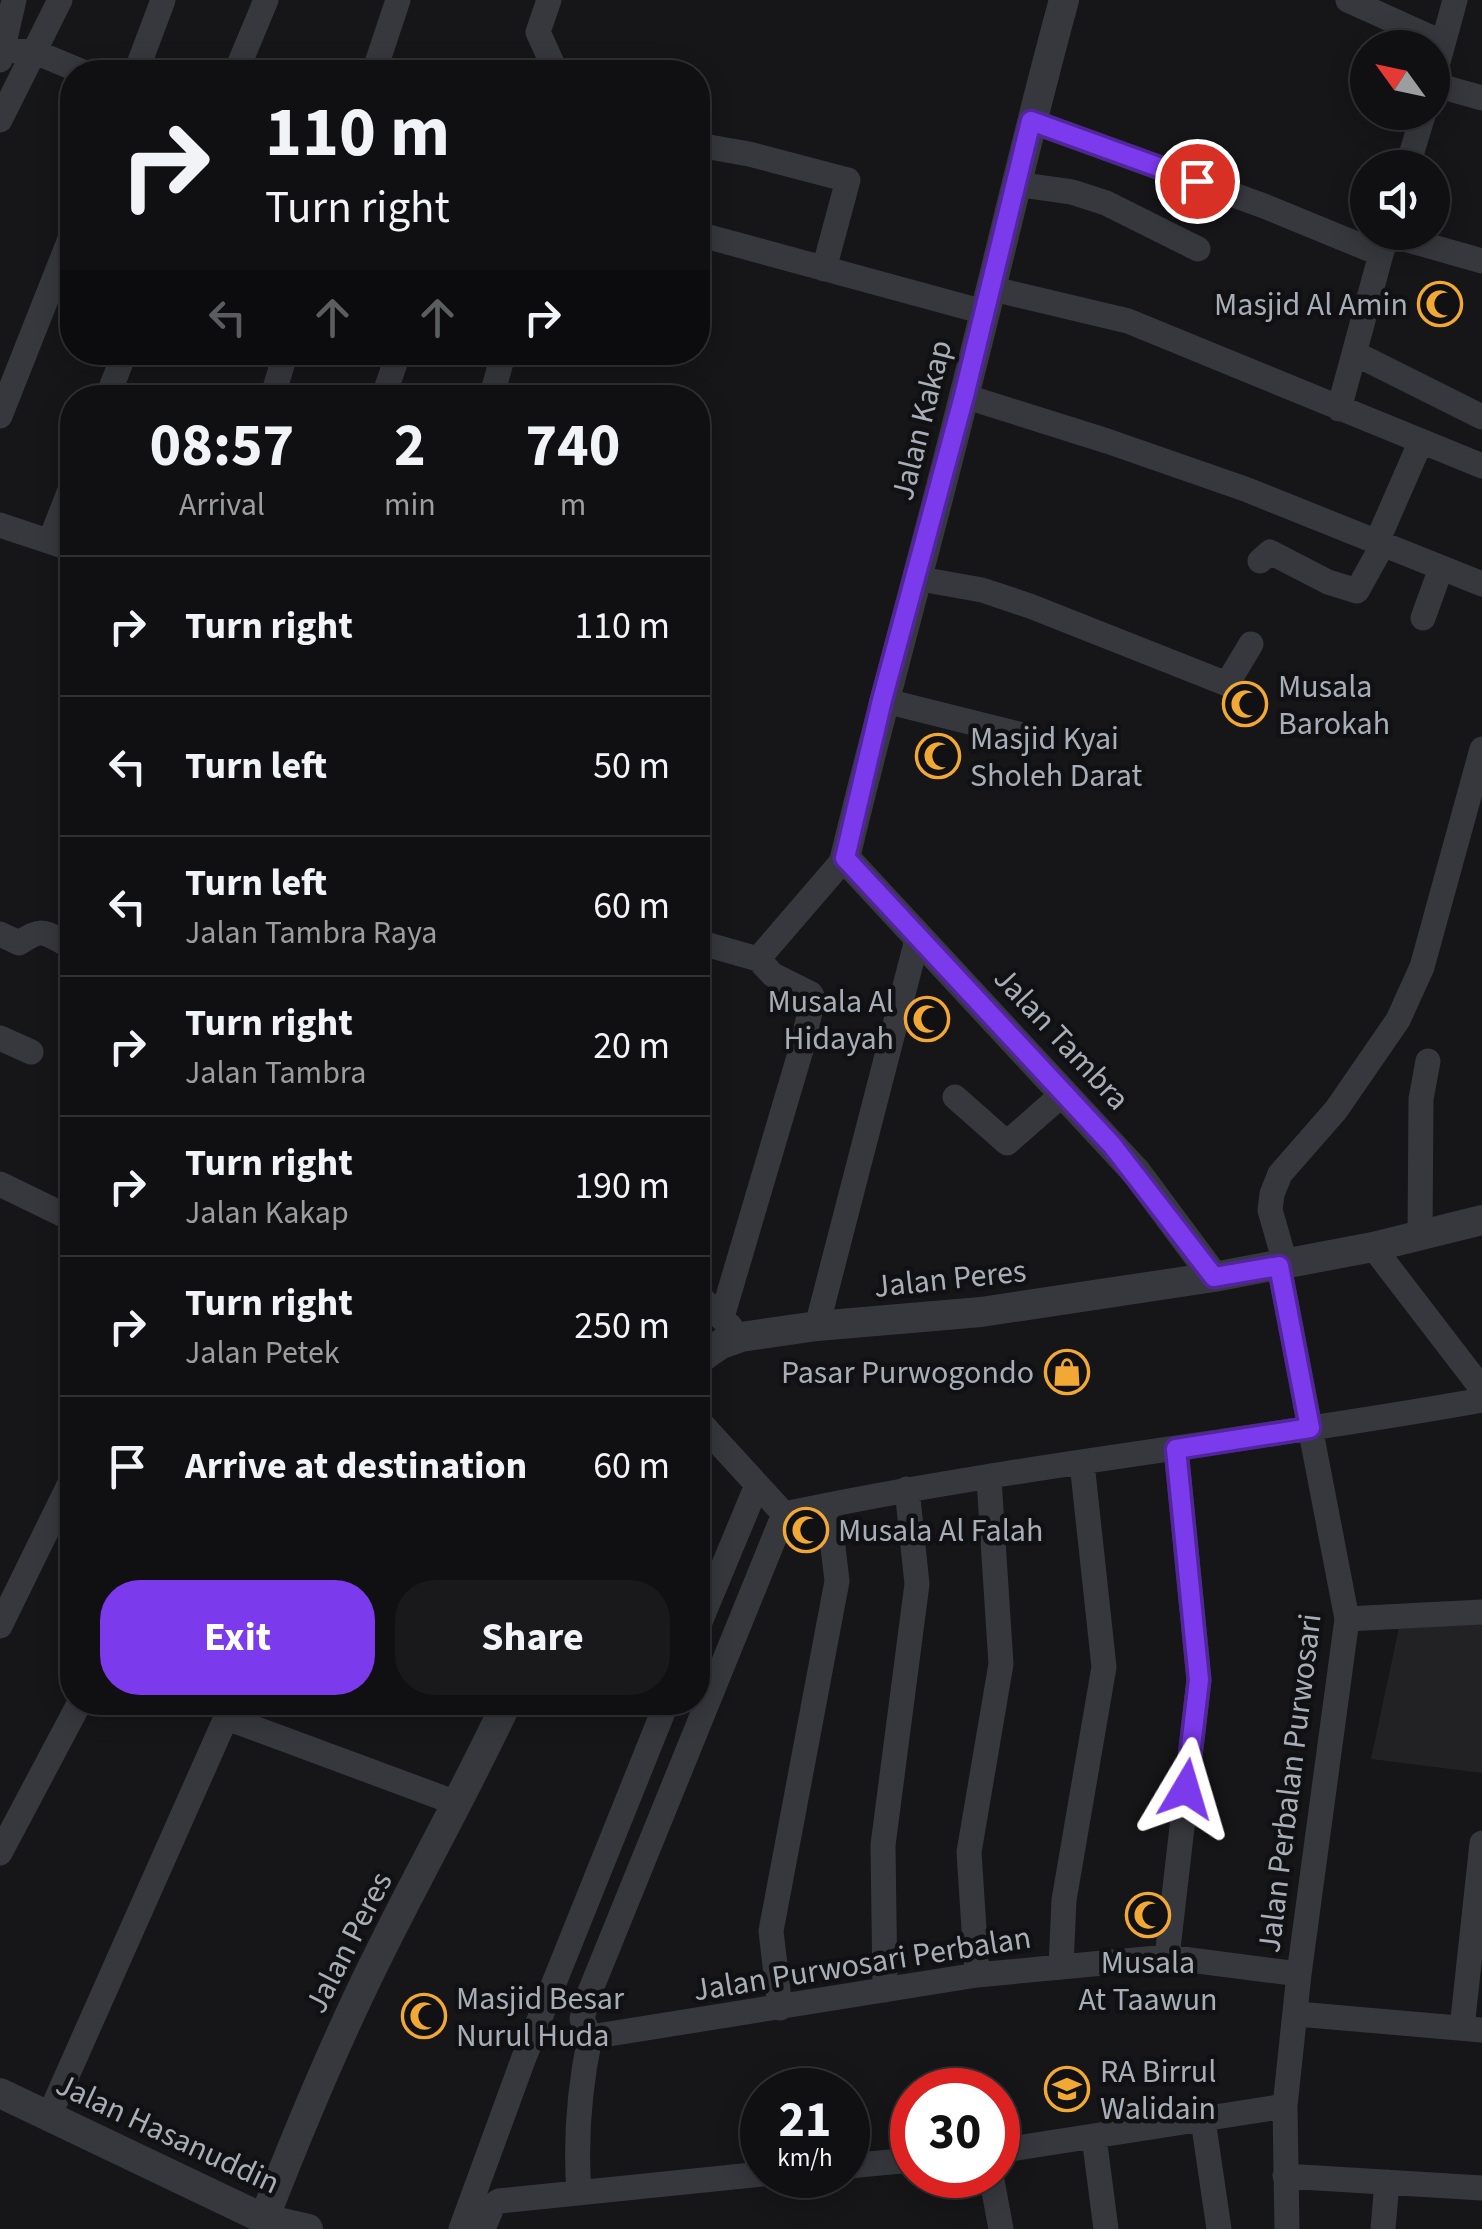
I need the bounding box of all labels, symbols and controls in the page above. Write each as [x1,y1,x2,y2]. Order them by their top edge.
north arrow [1350,30,1450,130]
map controls [1350,30,1450,250]
text: 110 m [265,83,450,183]
icon: right [100,100,230,230]
pin [1155,139,1240,224]
button: sound [1350,150,1450,250]
icon: arrive [1170,154,1225,209]
text: Turn right [265,176,450,240]
mosque icon: Masjid Al Amin [1417,281,1463,327]
place label: Masjid Al Amin [1214,282,1408,328]
icon: left [200,290,255,345]
icon: ahead [305,290,360,345]
icon: ahead [410,290,465,345]
icon: right [515,290,570,345]
street label: Jalan Kakap [880,335,964,505]
text: 08:57 [150,404,294,489]
text: 2 [394,404,426,489]
text: 740 [525,404,620,489]
text: Arrival [179,482,265,528]
text: min [384,482,436,528]
text: m [560,482,586,528]
icon: right [100,599,155,654]
text: Turn right [185,599,353,653]
text: 110 m [574,599,670,653]
place label: Musala Barokah [1278,664,1390,747]
mosque icon: Musala Barokah [1222,681,1268,727]
place label: Masjid Kyai Sholeh Darat [970,716,1143,799]
mosque icon: Masjid Kyai Sholeh Darat [915,733,961,779]
icon: left [100,739,155,794]
text: Turn left [185,739,327,793]
text: 50 m [593,739,670,793]
text: Turn left [185,856,327,910]
icon: left [100,879,155,934]
text: 60 m [593,879,670,933]
text: Jalan Tambra Raya [185,910,437,956]
street label: Jalan Tambra [983,957,1140,1121]
place label: Musala Al Hidayah [768,979,894,1062]
text: Turn right [185,996,353,1050]
mosque icon: Musala Al Hidayah [904,996,950,1042]
icon: right [100,1019,155,1074]
text: 20 m [593,1019,670,1073]
text: Jalan Tambra [185,1050,366,1096]
text: Turn right [185,1136,353,1190]
icon: right [100,1159,155,1214]
text: 190 m [574,1159,670,1213]
text: Jalan Kakap [185,1190,349,1236]
street label: Jalan Peres [872,1248,1029,1310]
text: Turn right [185,1276,353,1330]
icon: right [100,1299,155,1354]
text: 250 m [574,1299,670,1353]
text: Jalan Petek [185,1330,340,1376]
shop icon: Pasar Purwogondo [1044,1349,1090,1395]
place label: Pasar Purwogondo [781,1350,1034,1396]
icon: arrive [100,1439,155,1494]
text: Arrive at destination [185,1439,527,1493]
text: 60 m [593,1439,670,1493]
mosque icon: Musala Al Falah [783,1507,829,1553]
place label: Musala Al Falah [838,1508,1043,1554]
button: Exit [100,1580,375,1695]
button: Share [395,1580,670,1695]
street label: Jalan Perbalan Purwosari [1246,1611,1334,1955]
position arrow [1134,1737,1238,1841]
street label: Jalan Peres [294,1864,404,2021]
mosque icon: Musala At Taawun [1125,1892,1171,1938]
street label: Jalan Purwosari Perbalan [690,1915,1034,2013]
place label: Musala At Taawun [1078,1940,1218,2023]
place label: Masjid Besar Nurul Huda [456,1976,625,2059]
mosque icon: Masjid Besar Nurul Huda [401,1993,447,2039]
place label: RA Birrul Walidain [1100,2049,1216,2132]
street label: Jalan Hasanuddin [48,2062,287,2206]
school or university icon: RA Birrul Walidain [1044,2066,1090,2112]
speed limit sign: 30 [890,2068,1020,2198]
text: 21 [779,2085,831,2156]
text: km/h [777,2140,833,2176]

